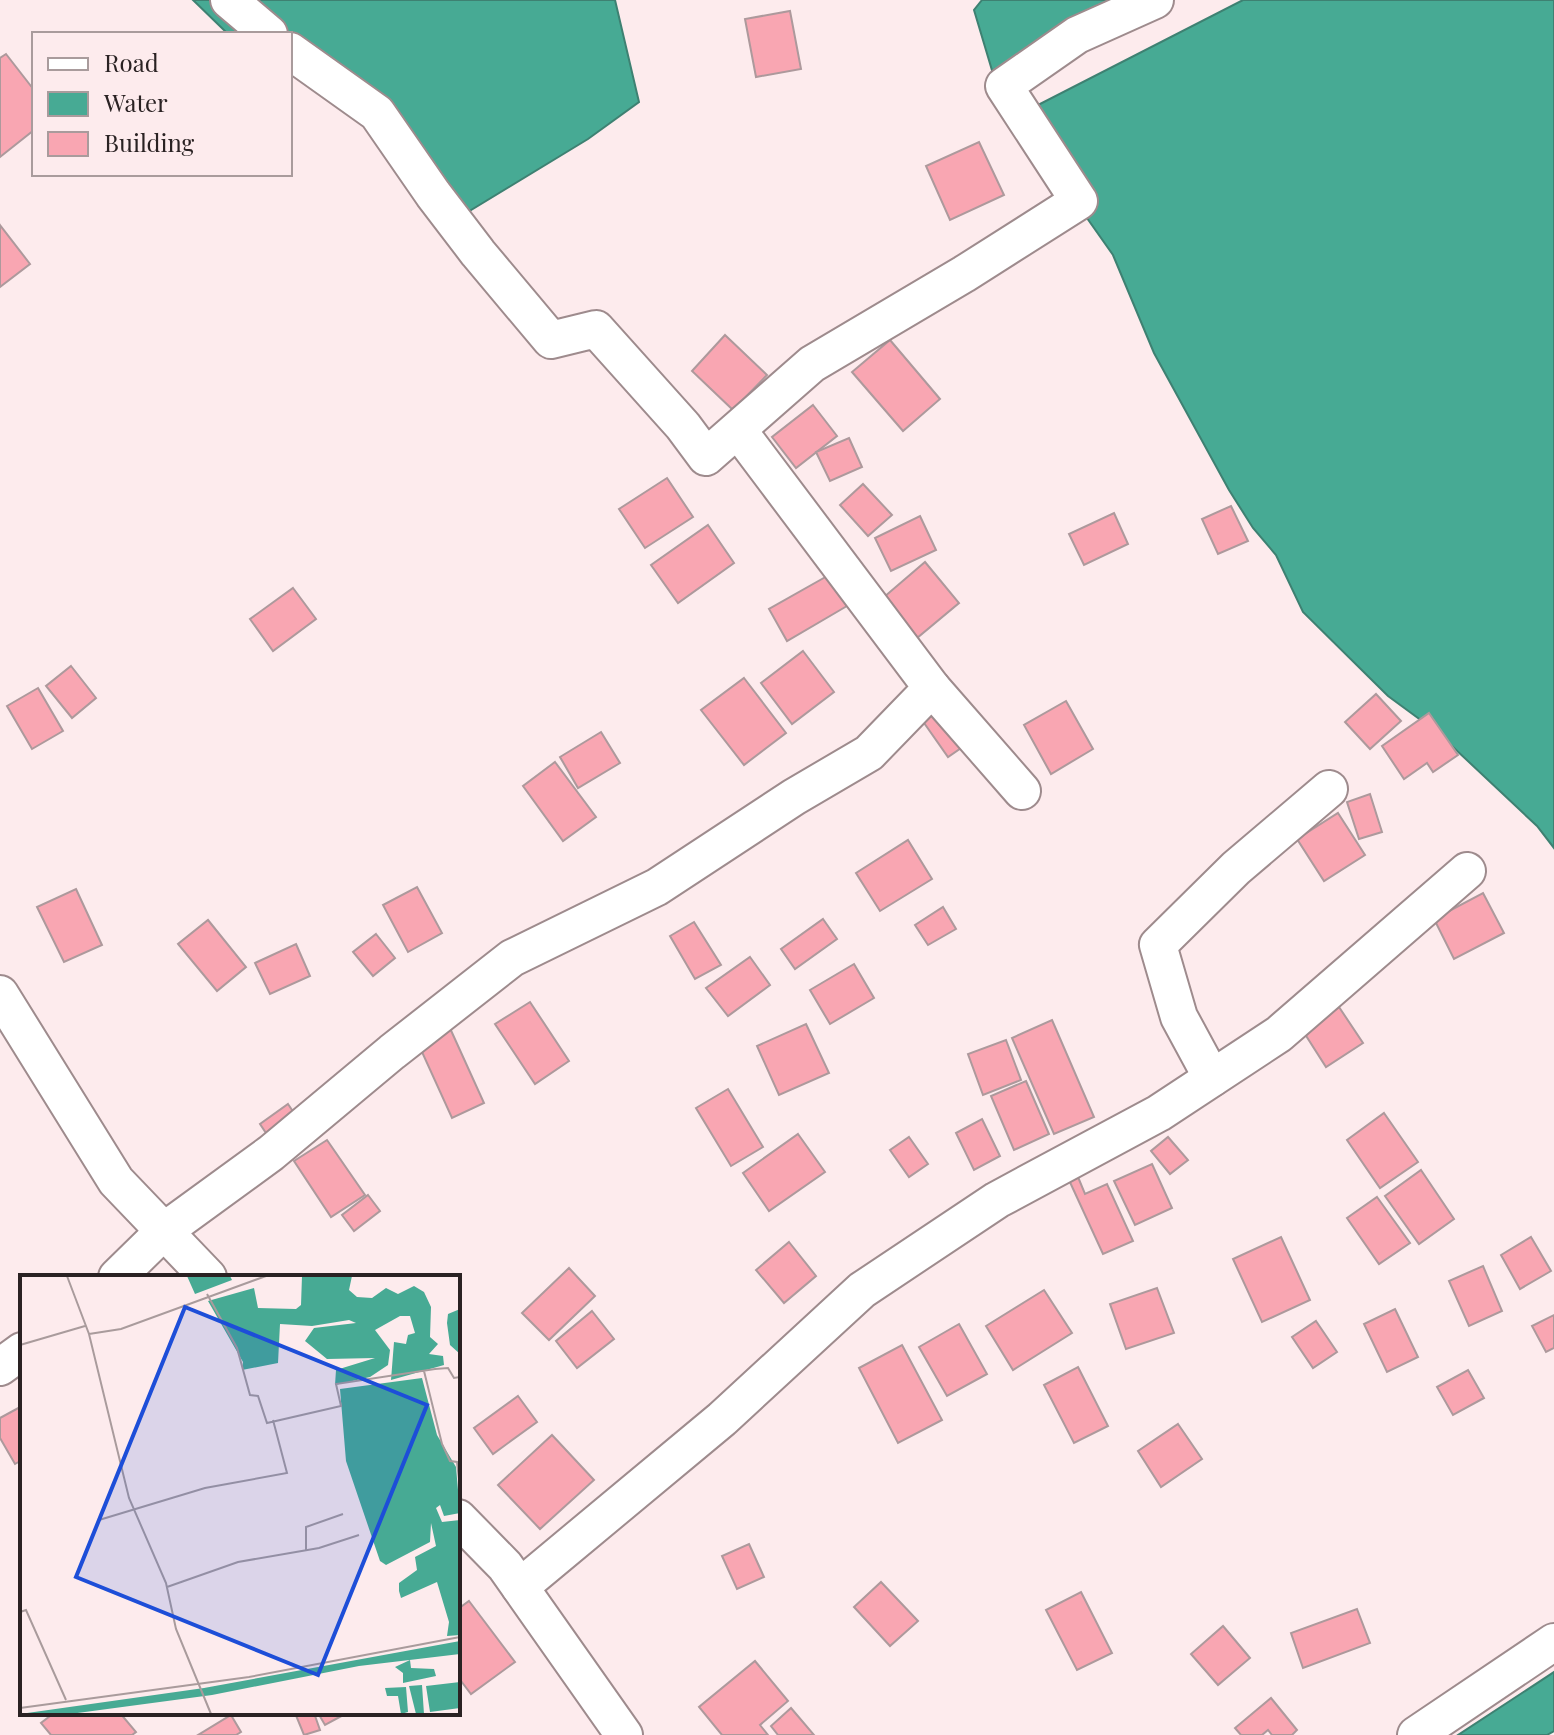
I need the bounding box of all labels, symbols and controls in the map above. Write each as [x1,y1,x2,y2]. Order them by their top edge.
legend [32,32,292,176]
text: Road [104,46,159,78]
text: Water [103,86,168,118]
text: Building [104,126,195,158]
inset map [20,1275,460,1715]

